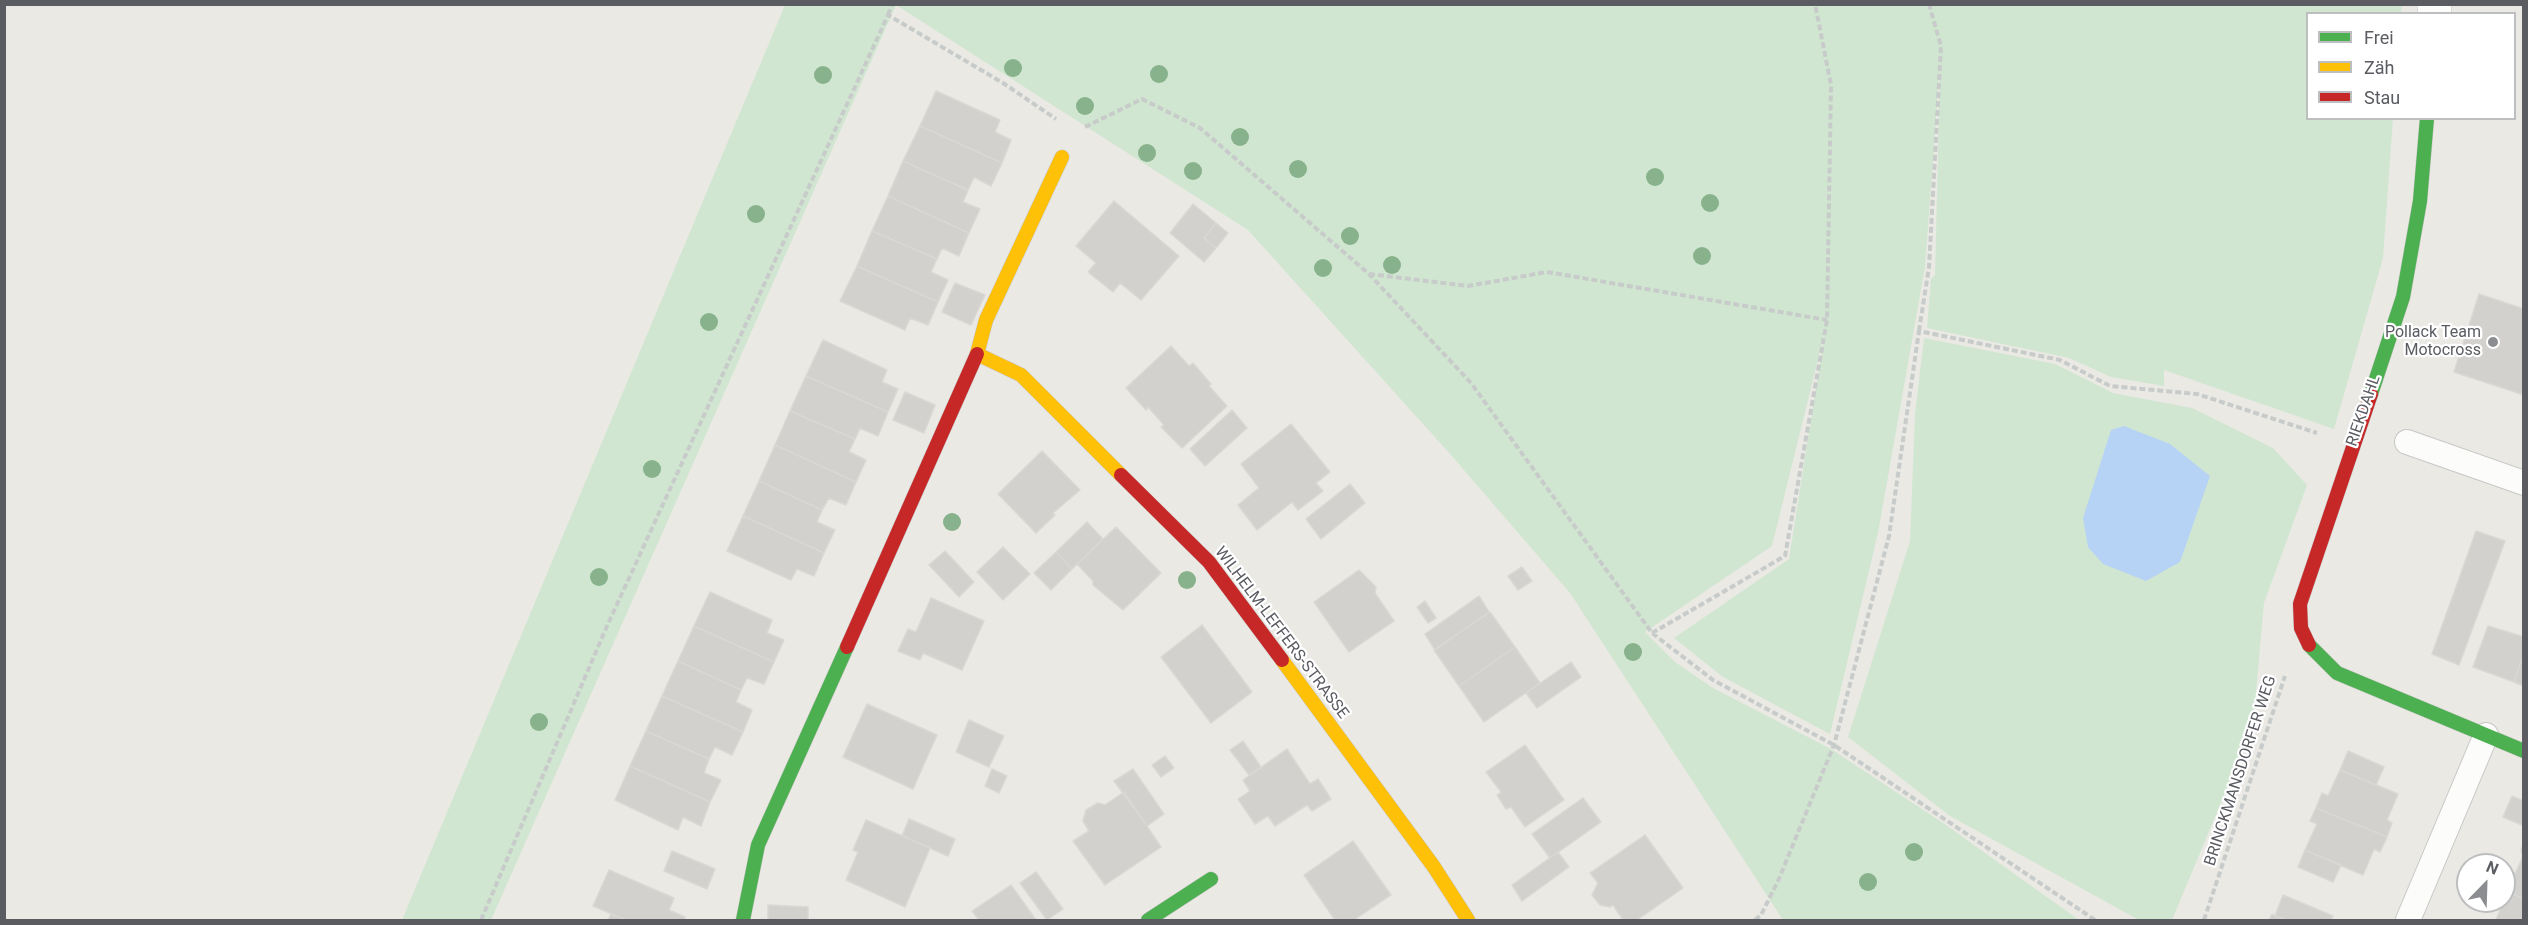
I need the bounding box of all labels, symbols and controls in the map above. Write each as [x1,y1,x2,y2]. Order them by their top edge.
legend [2306,12,2516,120]
text: Frei [2364,27,2394,48]
text: Zäh [2364,57,2395,78]
text: Stau [2364,87,2400,108]
place label: Pollack Team Motocross [2385,323,2481,361]
marker: Pollack Team Motocross [2486,335,2500,349]
street label: RIEKDAHL [2343,373,2385,449]
street label: WILHELM-LEFFERS-STRASSE [1210,543,1352,723]
street label: BRINCKMANSDORFER WEG [2201,673,2281,869]
north arrow [2456,853,2516,913]
text: N [2484,857,2501,879]

